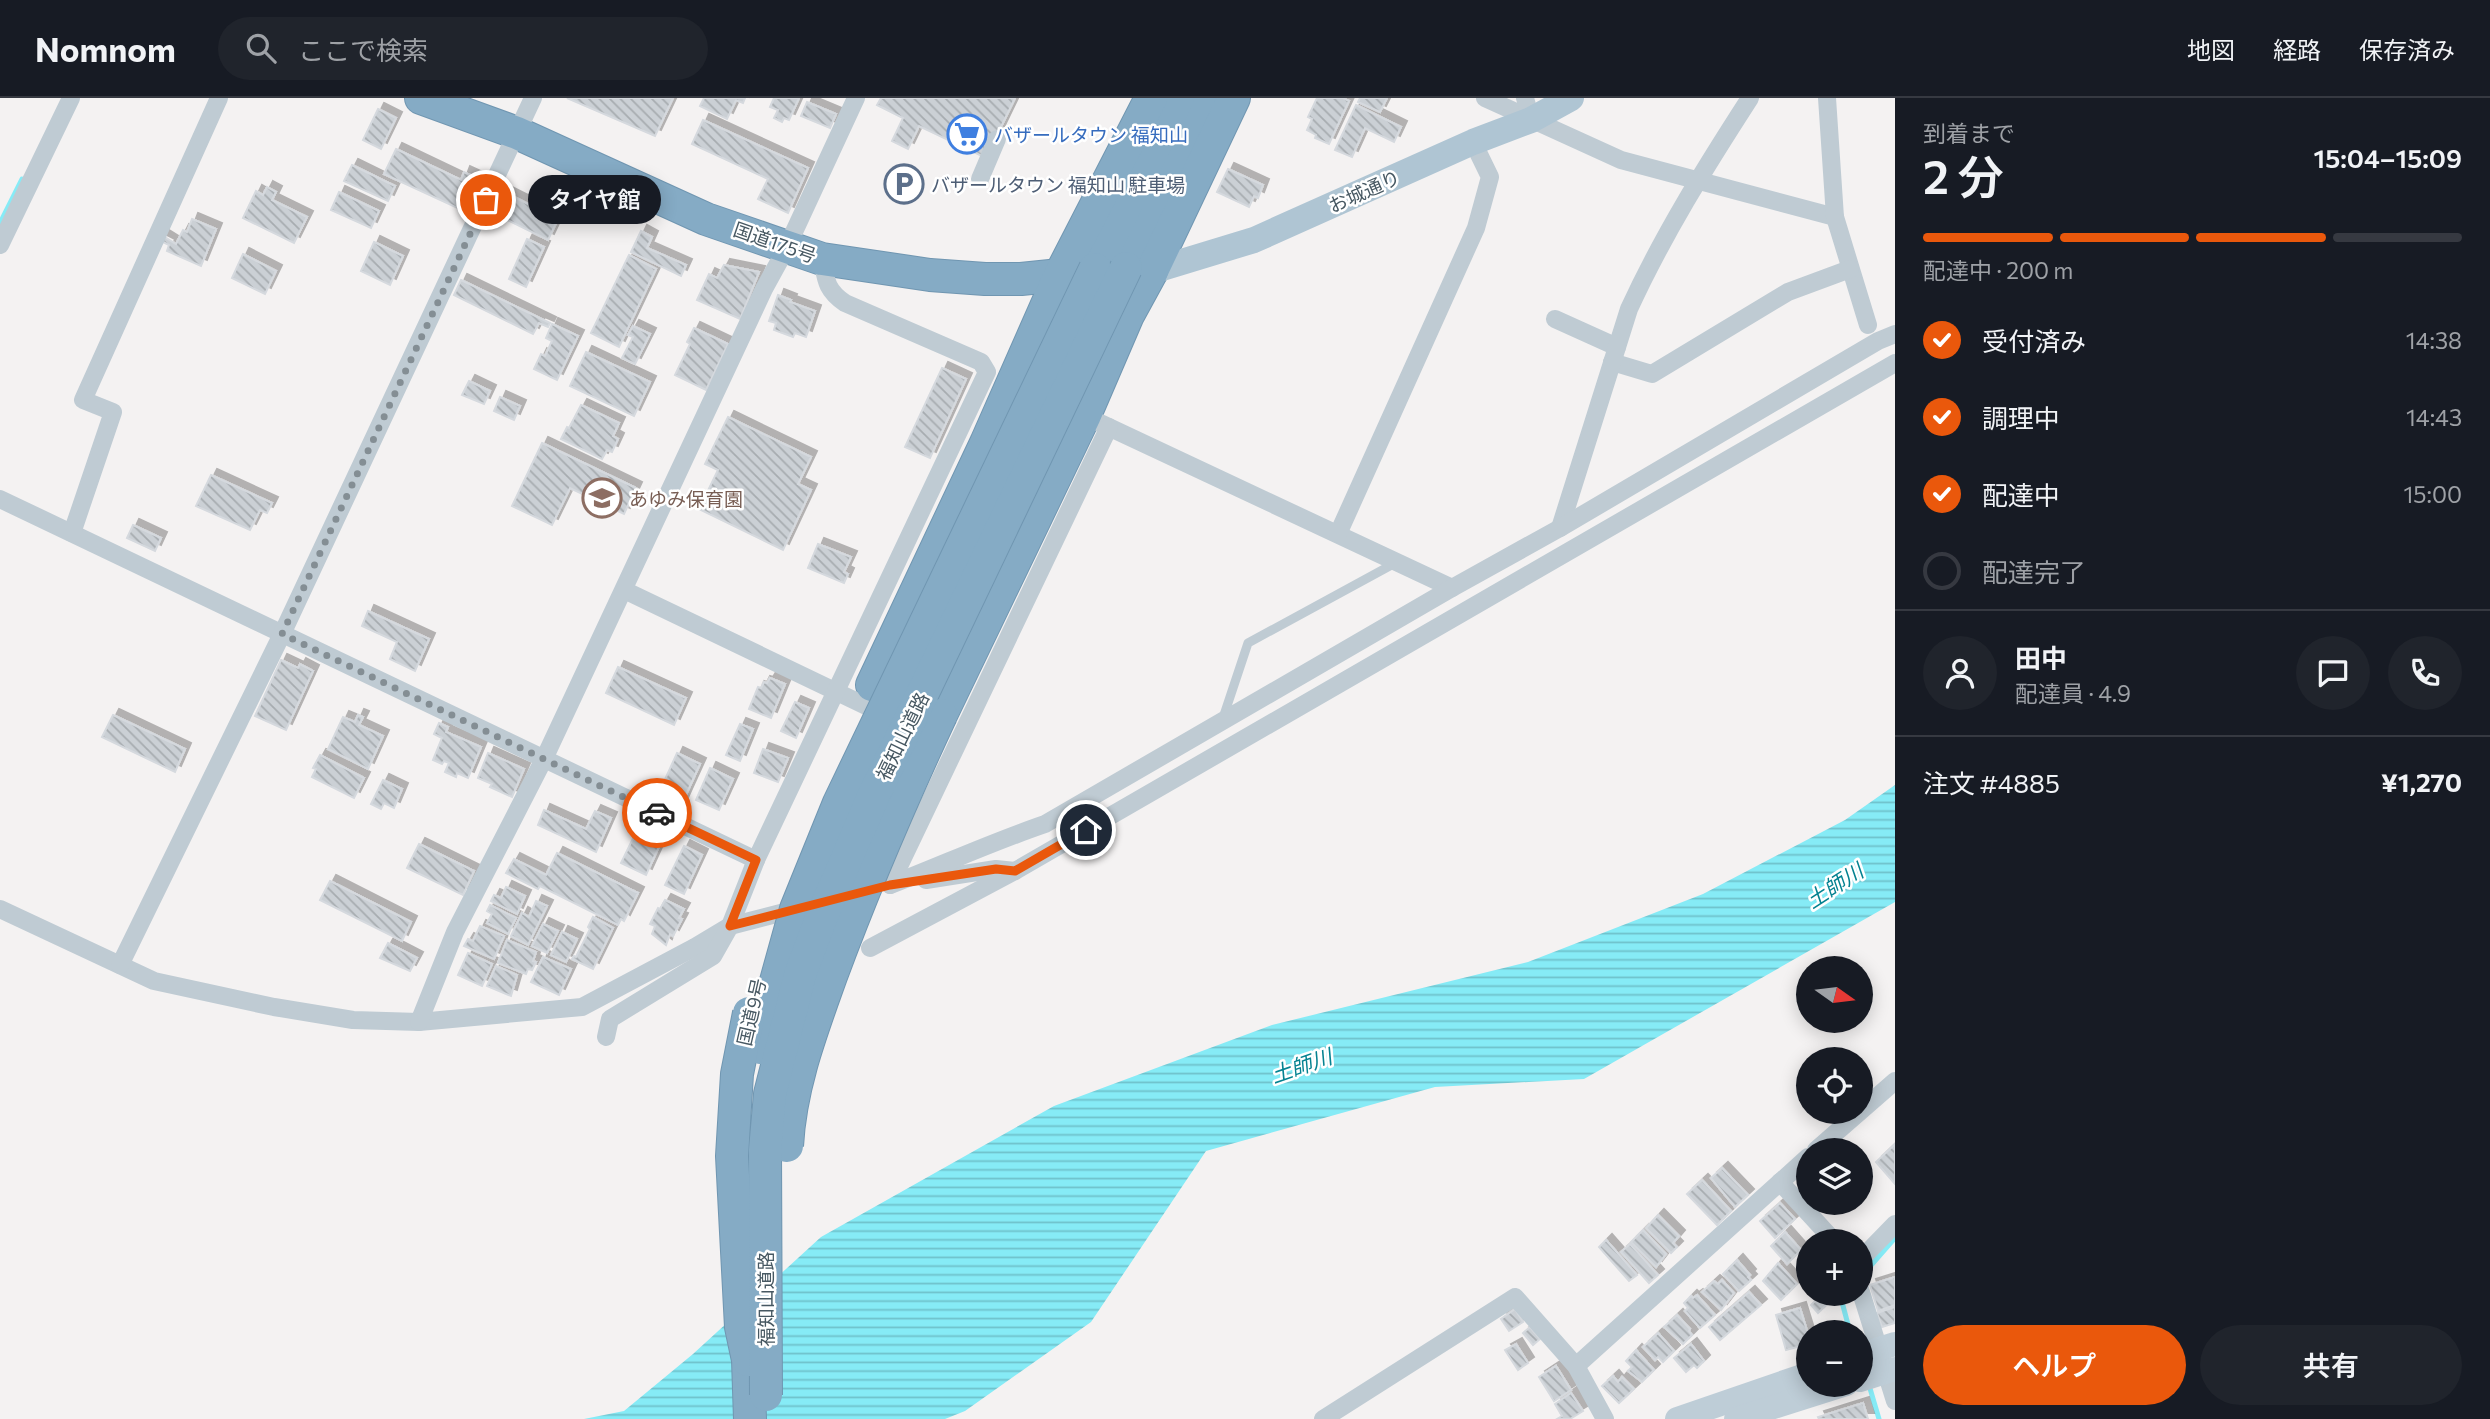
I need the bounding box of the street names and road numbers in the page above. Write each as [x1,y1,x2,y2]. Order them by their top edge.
street label: お城通り [1325,165,1403,217]
street label: 国道175号 [731,217,819,267]
street label: 福知山道路 [871,688,933,784]
street label: 国道9号 [732,976,770,1048]
street label: 福知山道路 [754,1251,777,1347]

